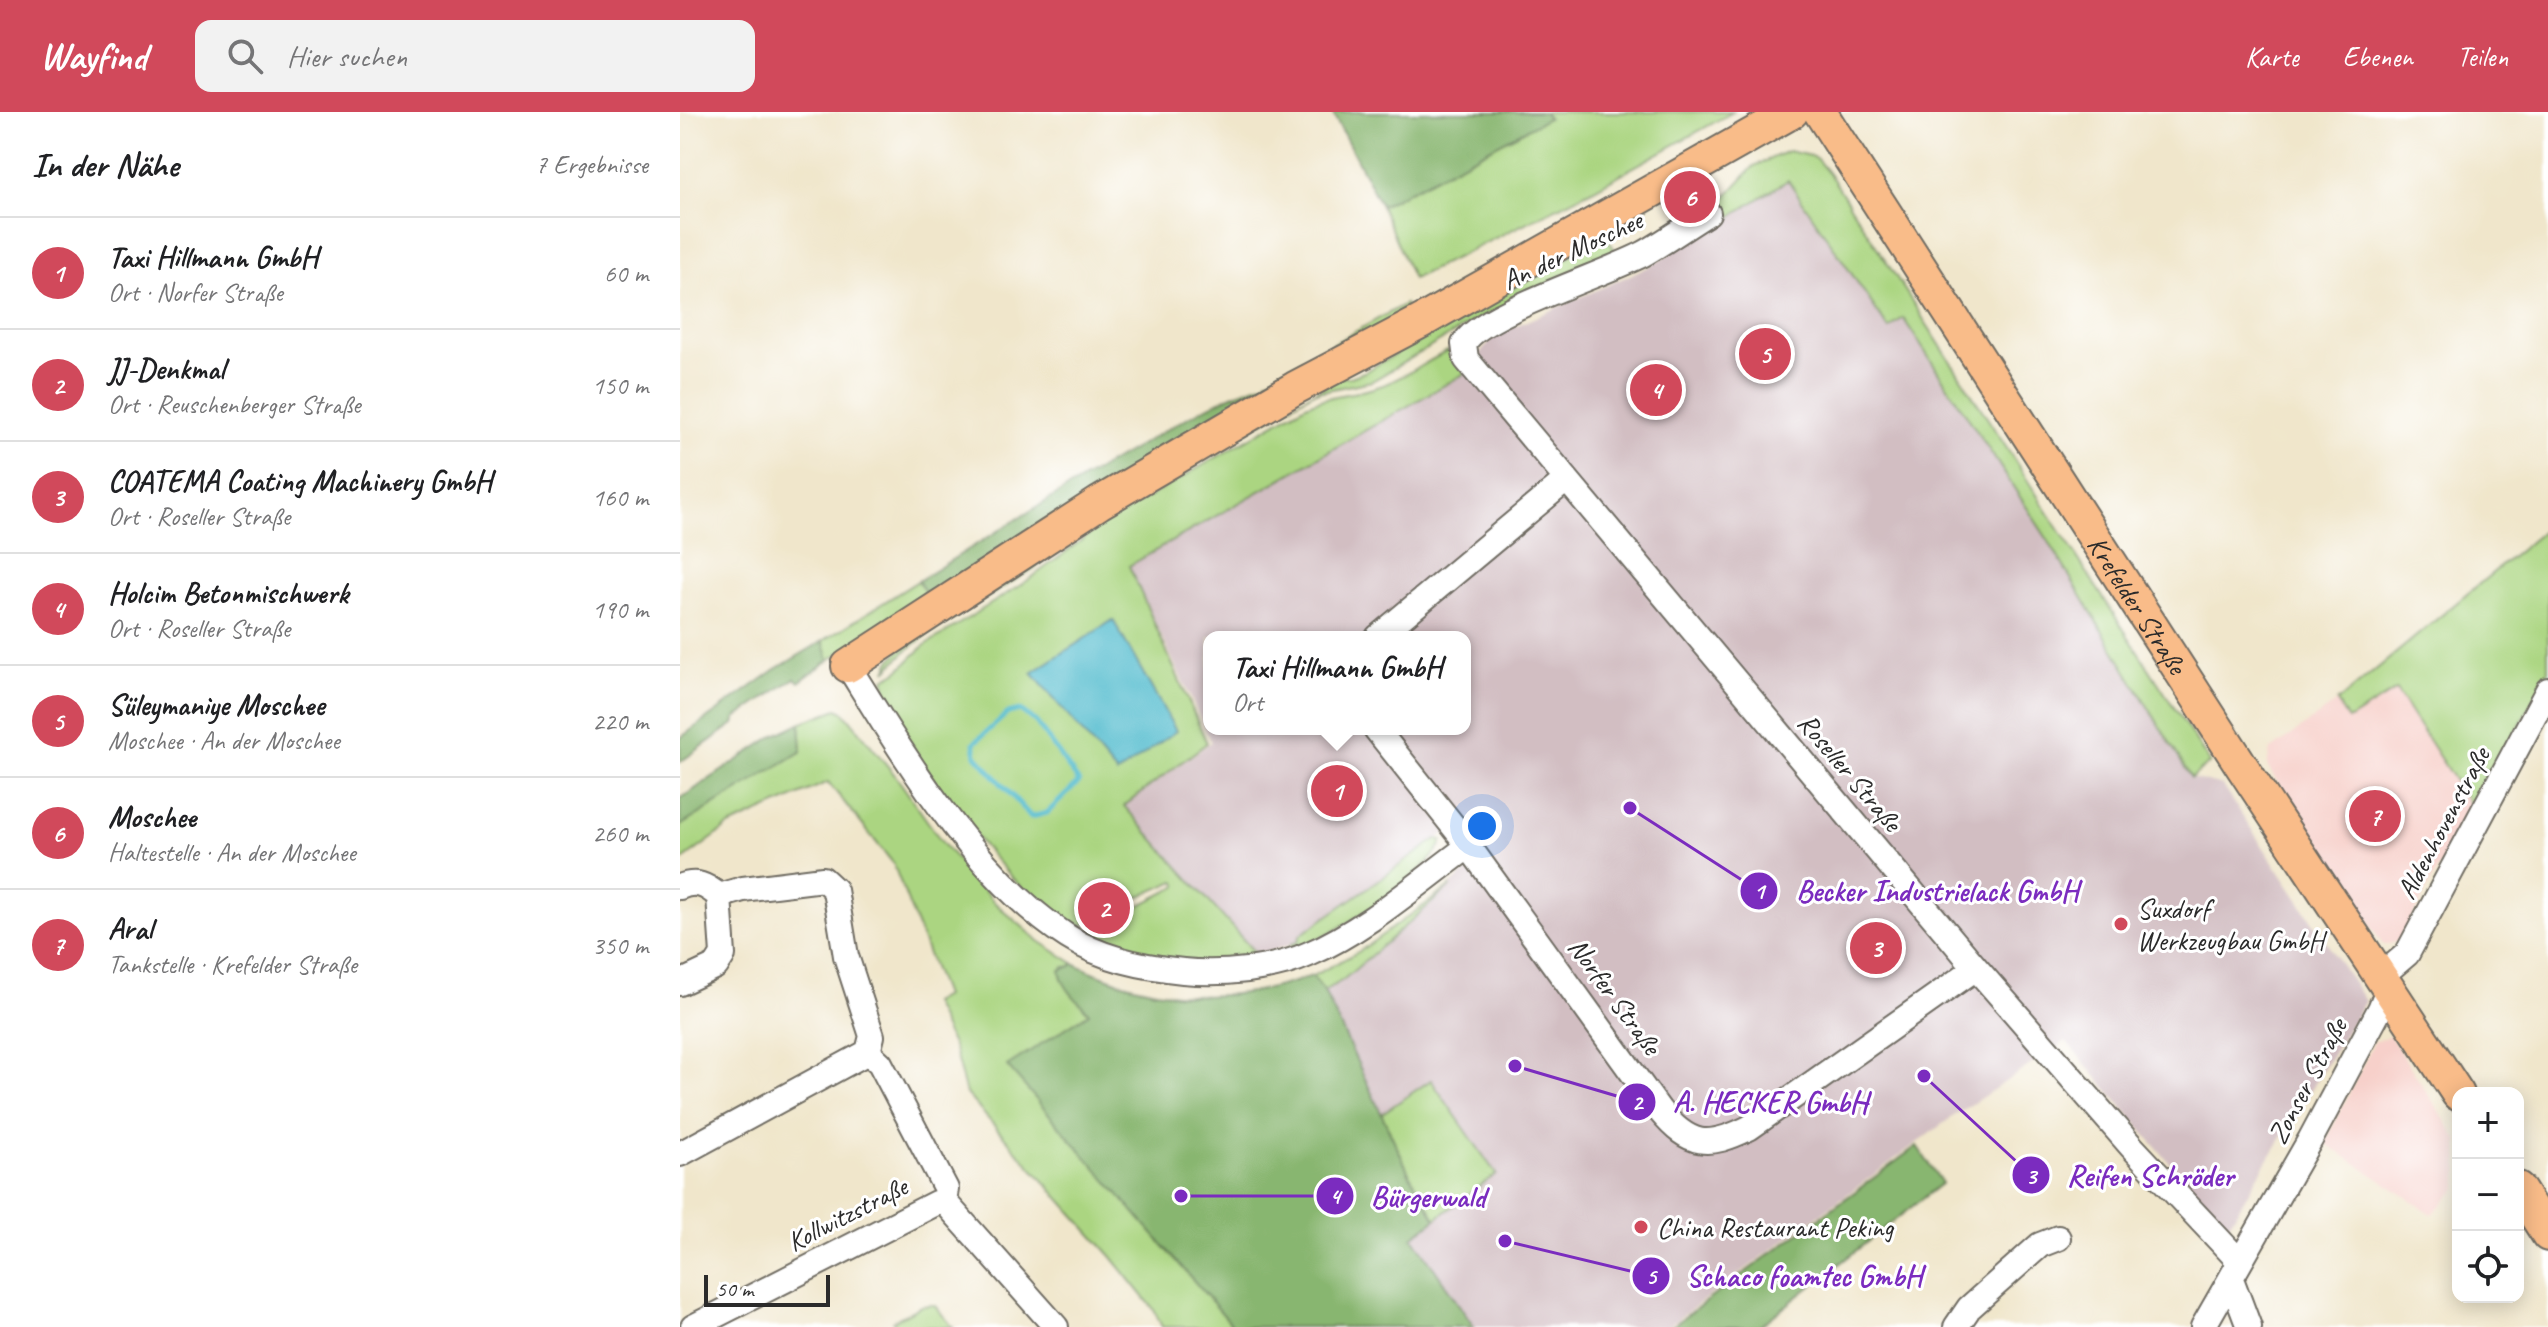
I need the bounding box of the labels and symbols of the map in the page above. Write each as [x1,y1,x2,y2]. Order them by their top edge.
pin: 6 [1664,167,1716,227]
street label: An der Moschee [1496,202,1649,298]
pin: 5 [1739,324,1791,384]
pin: 4 [1630,360,1682,420]
street label: Krefelder Straße [2080,529,2196,682]
street label: Roseller Straße [1790,706,1911,840]
street label: Aldenhovenstraße [2388,740,2498,905]
pin: 1 [1311,761,1363,821]
pin: 7 [2349,786,2401,846]
your location [1462,806,1502,846]
callout: Becker Industrielack GmbH [1739,864,2094,918]
text: Becker Industrielack GmbH [1796,872,2084,910]
text: 1 [1754,876,1768,906]
pin: 2 [1078,878,1130,938]
place label: Suxdorf Werkzeugbau GmbH [2137,891,2328,958]
marker: Suxdorf Werkzeugbau GmbH [2112,915,2130,933]
pin: 3 [1850,918,1902,978]
street label: Norfer Straße [1561,931,1670,1063]
street label: Zonser Straße [2259,1011,2356,1150]
callout: A. HECKER GmbH [1617,1075,1883,1129]
text: A. HECKER GmbH [1673,1083,1873,1121]
text: 2 [1632,1087,1645,1117]
callout: Reifen Schröder [2011,1148,2248,1202]
text: Reifen Schröder [2067,1157,2237,1195]
text: 3 [2026,1161,2039,1191]
street label: Kollwitzstraße [781,1168,915,1259]
callout: Bürgerwald [1315,1169,1501,1223]
text: Bürgerwald [1371,1178,1490,1216]
text: 4 [1330,1181,1344,1211]
place label: China Restaurant Peking [1657,1210,1894,1245]
marker: China Restaurant Peking [1632,1218,1650,1236]
callout: Schaco foamtec GmbH [1631,1249,1937,1303]
text: Schaco foamtec GmbH [1686,1257,1928,1295]
text: 5 [1646,1261,1659,1291]
scale bar [704,1271,830,1307]

